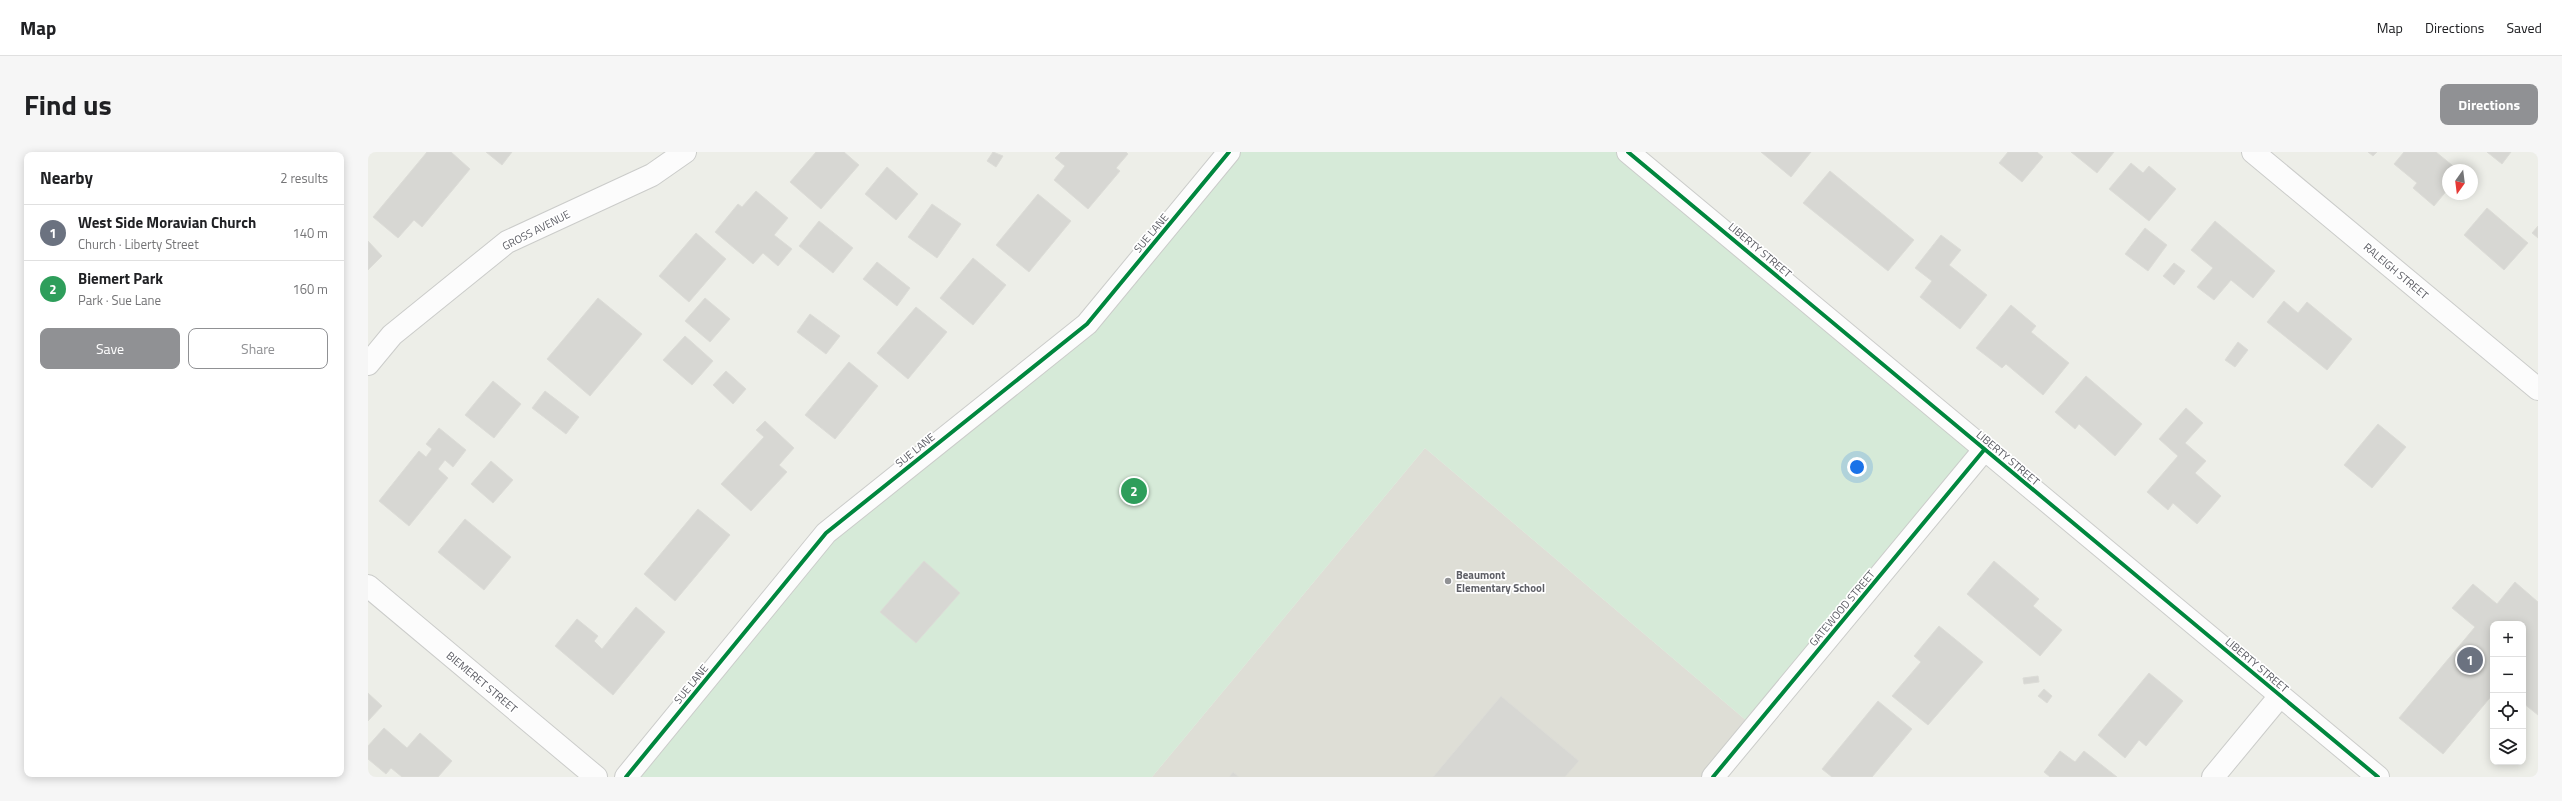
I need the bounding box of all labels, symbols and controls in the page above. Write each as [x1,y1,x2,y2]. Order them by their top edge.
text: Map [20,13,56,42]
text: Map [2377,17,2403,38]
text: Directions [2425,17,2484,38]
text: Saved [2506,17,2542,38]
text: Find us [24,83,112,126]
button: Directions [2440,84,2538,125]
north arrow [2442,164,2478,200]
text: Nearby [40,165,93,191]
text: 2 results [280,168,328,188]
street label: GROSS AVENUE [499,206,573,254]
street label: SUE LANE [1130,210,1172,256]
text: West Side Moravian Church [78,211,256,234]
street label: LIBERTY STREET [1725,219,1795,281]
text: 1 [49,223,57,243]
text: 140 m [292,223,328,243]
text: Church · Liberty Street [78,234,199,254]
street label: RALEIGH STREET [2360,239,2432,303]
text: Biemert Park [78,267,163,290]
text: 2 [49,279,57,299]
text: 160 m [292,279,328,299]
text: Park · Sue Lane [78,290,161,310]
button: Save [40,328,180,369]
button: Share [188,328,328,369]
street label: LIBERTY STREET [1973,427,2043,489]
street label: SUE LANE [892,429,938,471]
your location [1847,457,1867,477]
pin: 2 [1121,476,1147,506]
street label: GATEWOOD STREET [1805,566,1879,650]
place label: Beaumont Elementary School [1456,567,1545,596]
marker: Beaumont Elementary School [1443,576,1453,586]
map controls [2490,621,2526,765]
button: + [2490,621,2526,657]
street label: LIBERTY STREET [2222,634,2292,696]
pin: 1 [2457,645,2483,675]
street label: BIEMERET STREET [443,647,521,717]
button: − [2490,657,2526,693]
street label: SUE LANE [670,661,712,707]
button: locate [2490,693,2526,729]
button: layers [2490,729,2526,765]

